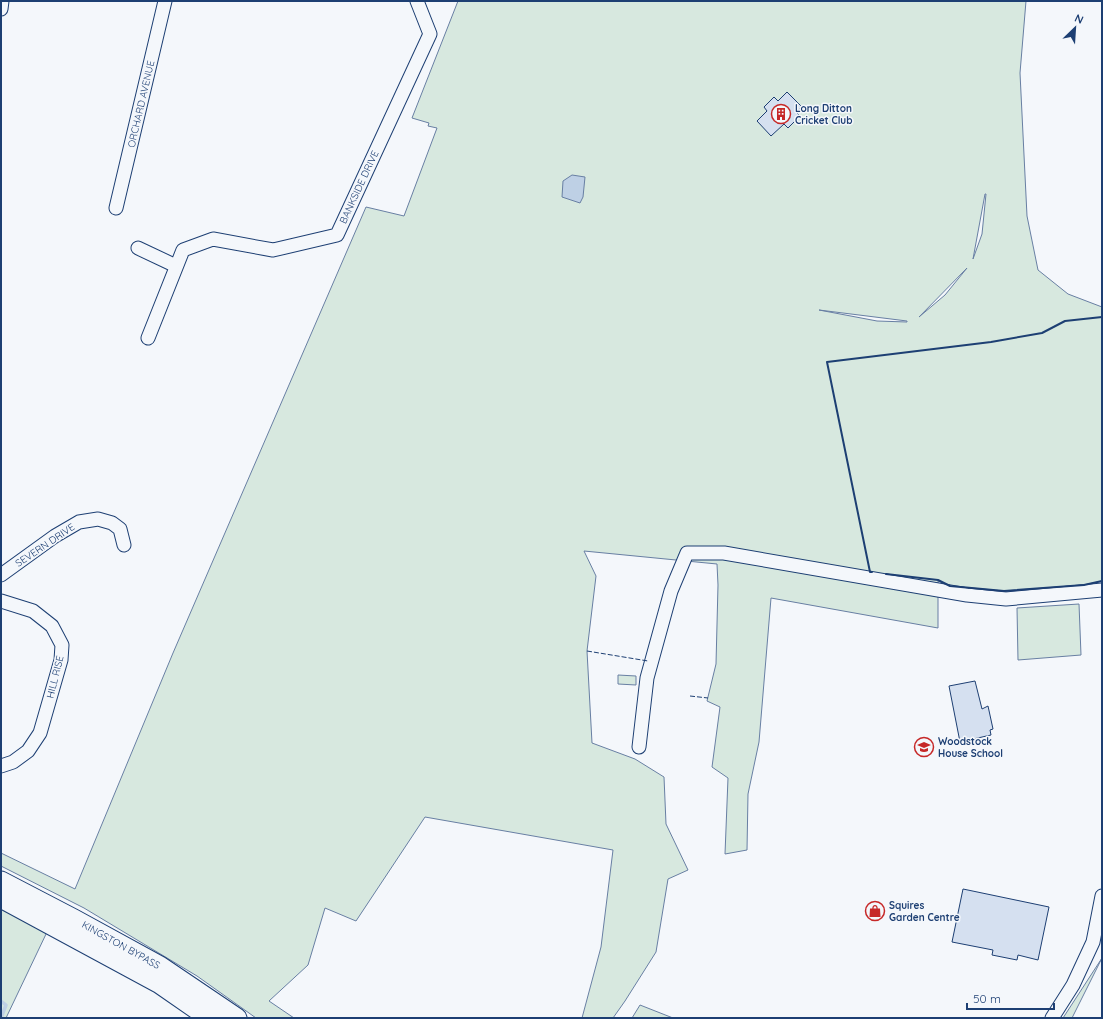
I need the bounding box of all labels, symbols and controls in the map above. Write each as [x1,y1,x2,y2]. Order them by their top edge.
north arrow [1055,8,1095,48]
text: N [1073,11,1086,27]
street label: ORCHARD AVENUE [125,59,157,149]
place label: Long Ditton Cricket Club [795,102,853,127]
building icon: Long Ditton Cricket Club [770,103,792,125]
street label: BANKSIDE DRIVE [336,148,382,226]
street label: SEVERN DRIVE [13,520,78,570]
street label: HILL RISE [43,654,67,700]
place label: Woodstock House School [938,735,1003,760]
school or university icon: Woodstock House School [913,736,935,758]
place label: Squires Garden Centre [889,899,960,924]
shop icon: Squires Garden Centre [864,900,886,922]
street label: KINGSTON BYPASS [79,918,163,972]
scale bar [967,985,1054,1011]
text: 50 m [973,991,1001,1006]

